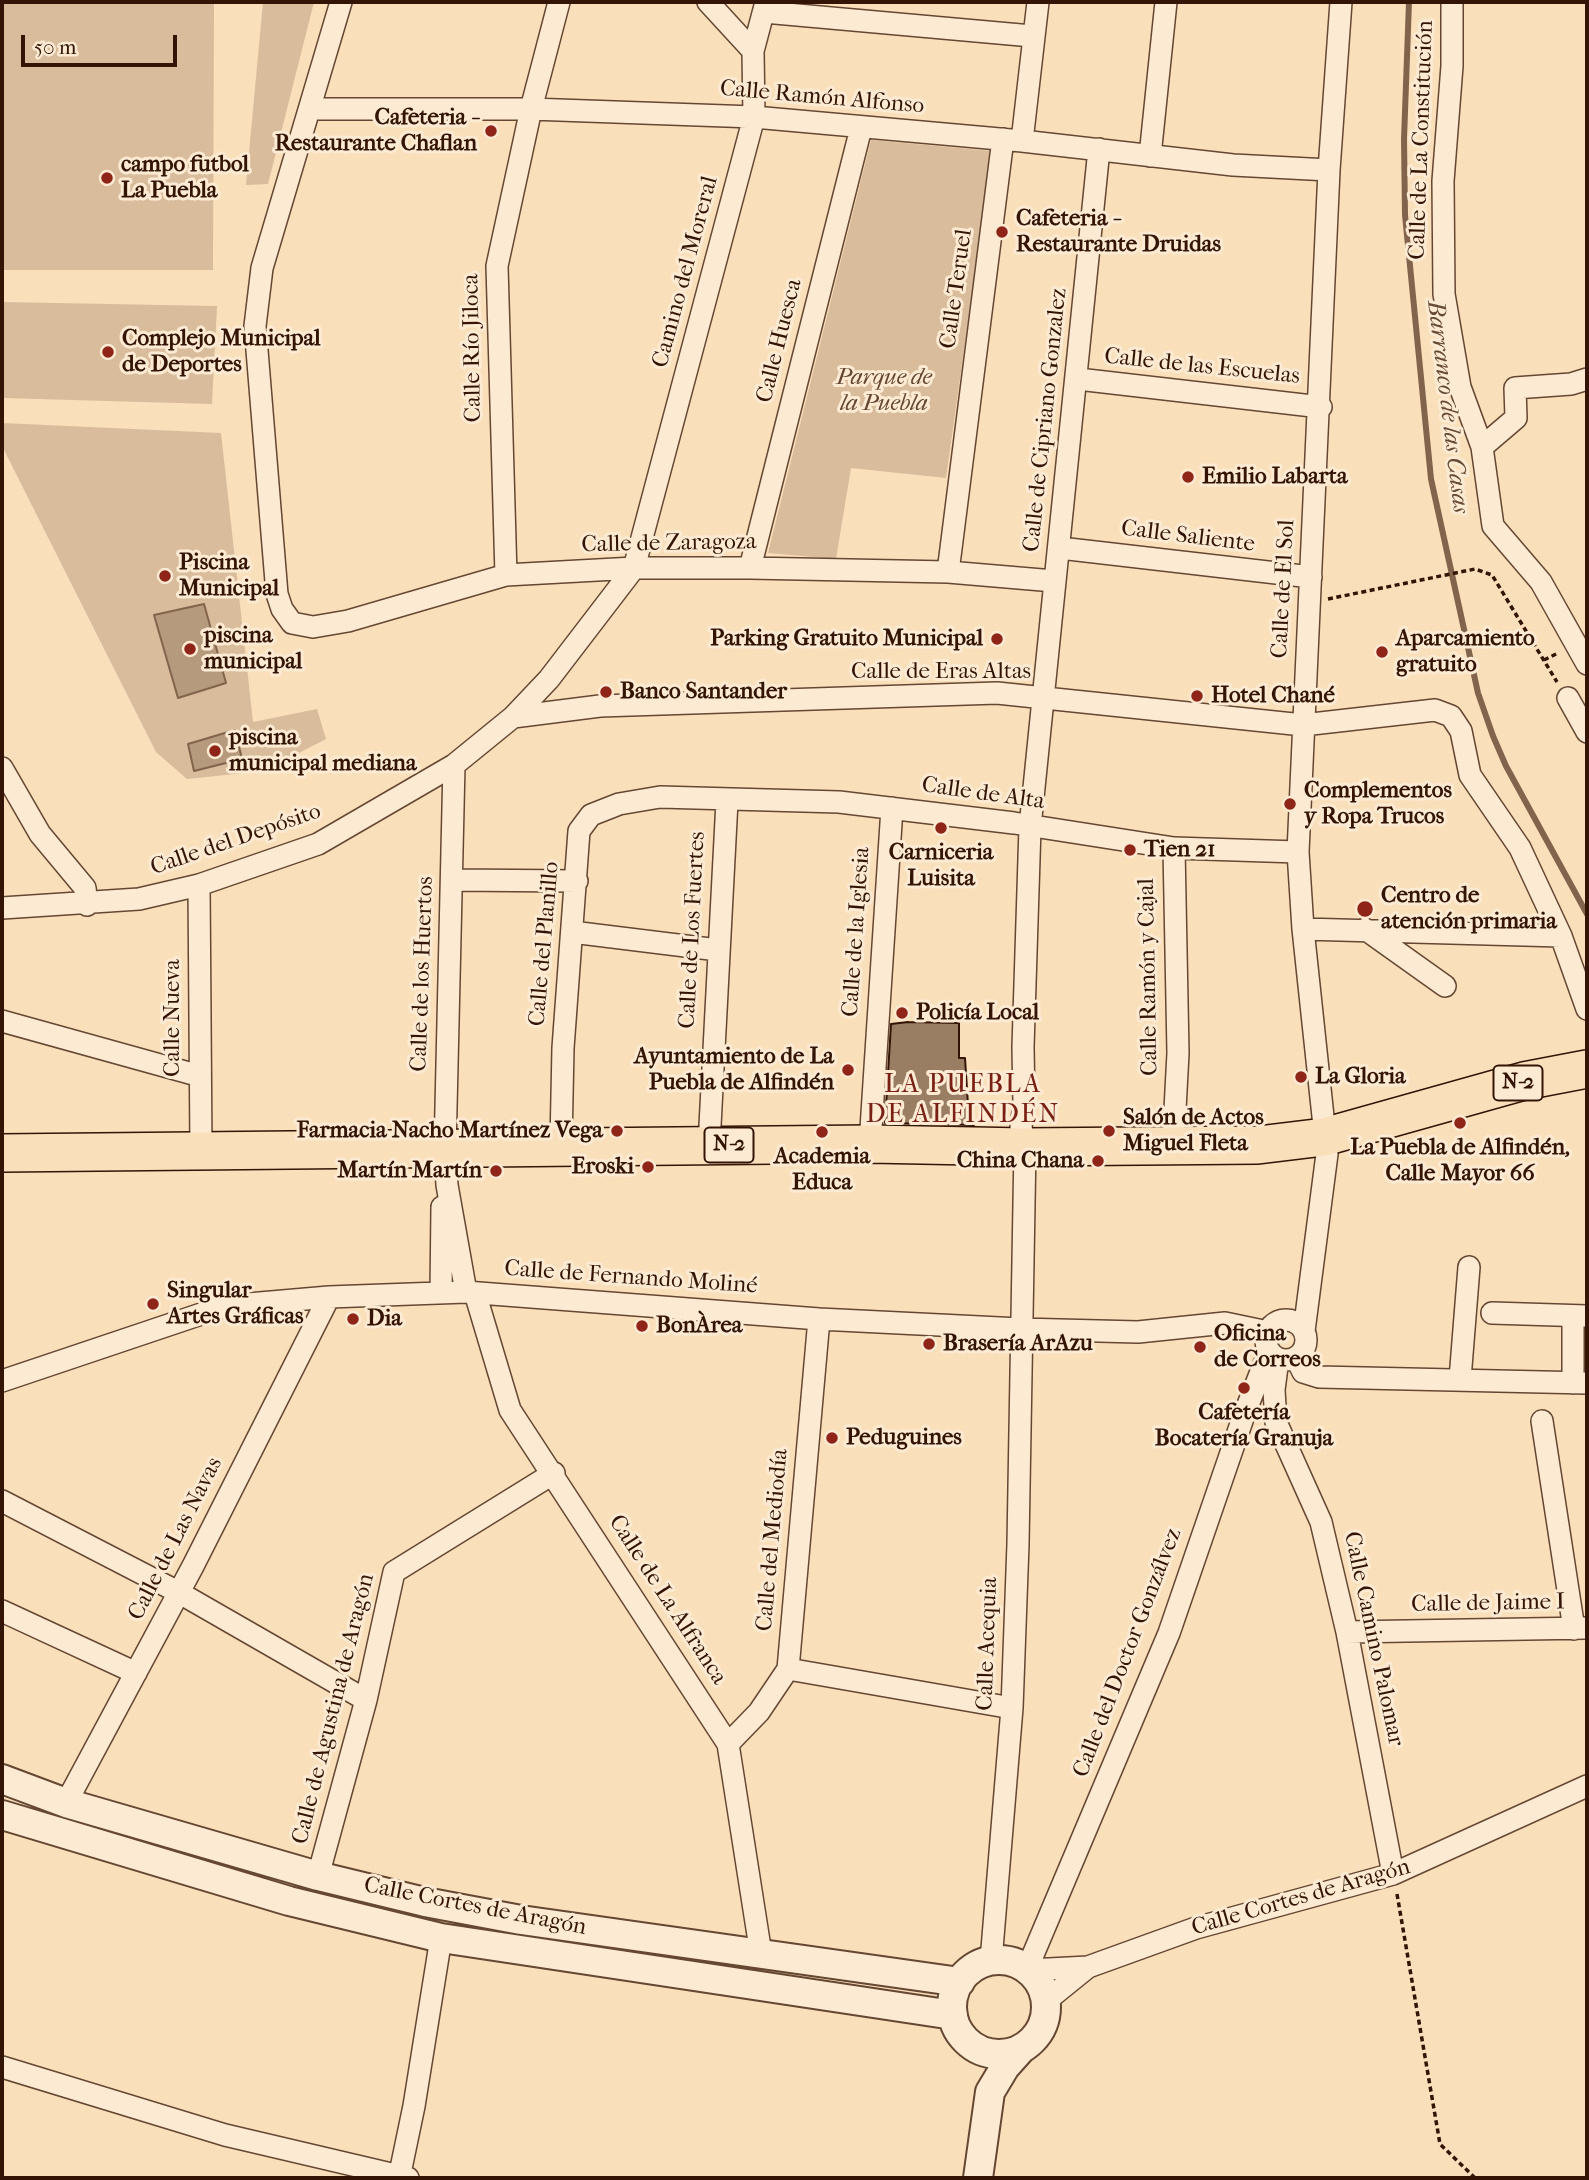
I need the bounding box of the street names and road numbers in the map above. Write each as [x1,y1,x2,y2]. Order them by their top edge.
street label: Calle de La Constitución [1404,20,1440,260]
street label: Calle Ramón Alfonso [719,75,925,121]
street label: Camino del Moreral [647,173,725,371]
street label: Calle Teruel [935,227,979,351]
street label: Calle Río Jiloca [458,273,488,423]
street label: Calle Huesca [751,276,809,406]
street label: Calle de Cipriano Gonzalez [1018,287,1074,553]
street label: Calle de las Escuelas [1103,343,1301,391]
street label: Calle Saliente [1119,515,1257,559]
street label: Calle de El Sol [1267,519,1301,659]
street label: Calle de Zaragoza [581,529,757,559]
street label: Calle de Eras Altas [851,658,1031,686]
street label: Calle de Alta [920,772,1046,816]
street label: Calle del Depósito [147,798,325,882]
street label: Calle de Los Fuertes [674,831,712,1029]
street label: Calle de la Iglesia [837,846,877,1018]
street label: Calle del Planillo [524,860,566,1028]
street label: Calle de los Huertos [406,876,440,1072]
street label: Calle Ramón y Cajal [1133,878,1165,1076]
street label: Calle Nueva [159,959,187,1077]
road number: N-2 [1494,1066,1542,1100]
road number: N-2 [704,1128,754,1162]
street label: Calle de Fernando Moliné [504,1255,758,1301]
street label: Calle del Mediodía [751,1448,795,1632]
street label: Calle de Las Navas [123,1453,229,1625]
street label: Calle de La Alfranca [602,1510,732,1690]
street label: Calle del Doctor Gonzálvez [1068,1525,1188,1781]
street label: Calle Camino Palomar [1337,1529,1409,1749]
street label: Calle de Agustina de Aragón [287,1571,381,1847]
street label: Calle Acequia [972,1577,1004,1711]
street label: Calle de Jaime I [1411,1589,1565,1619]
street label: Calle Cortes de Aragón [1189,1854,1413,1942]
street label: Calle Cortes de Aragón [361,1872,589,1942]

